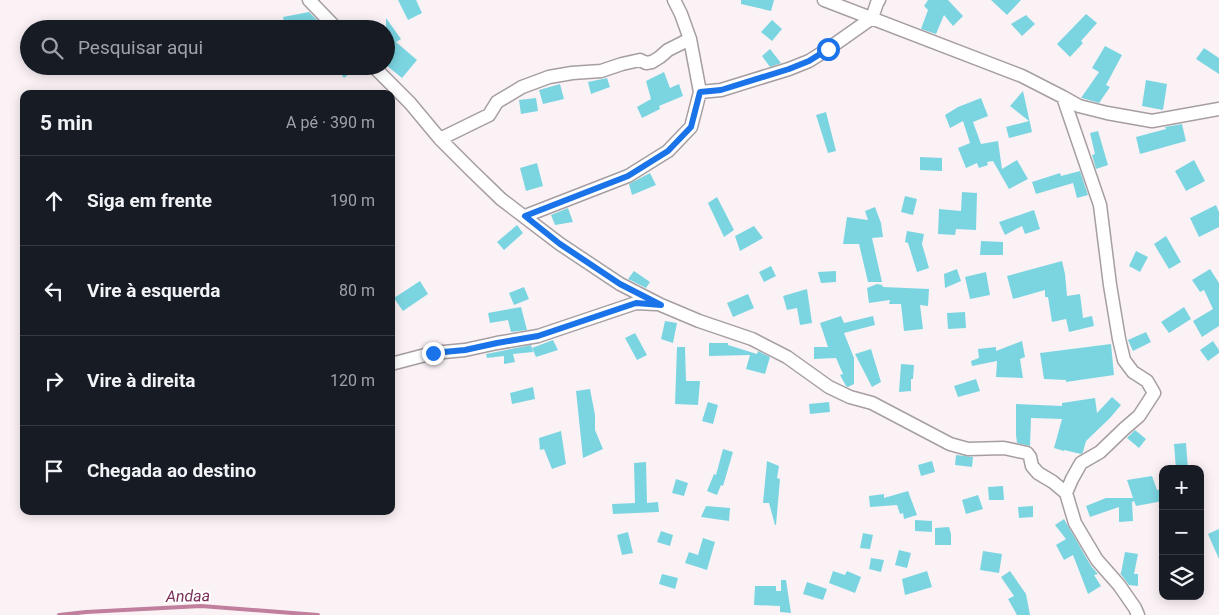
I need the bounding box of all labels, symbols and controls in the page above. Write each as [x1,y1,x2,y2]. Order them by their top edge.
search box [20,20,395,75]
icon: search [38,34,66,62]
text: Pesquisar aqui [78,36,203,59]
route start [817,38,840,61]
text: 5 min [40,111,93,135]
text: A pé · 390 m [286,113,375,132]
icon: ahead [40,187,68,215]
text: Siga em frente [87,189,212,212]
text: 190 m [330,191,375,210]
icon: left [40,277,68,305]
text: Vire à esquerda [87,279,220,302]
text: 80 m [339,281,375,300]
route end [422,342,445,365]
icon: right [40,367,68,395]
text: Vire à direita [87,369,196,392]
text: 120 m [330,371,375,390]
icon: arrive [40,457,68,485]
text: Chegada ao destino [87,459,256,482]
map controls [1159,465,1204,600]
button: + [1159,465,1204,510]
button: − [1159,510,1204,555]
button: layers [1159,555,1204,600]
water label: Andaa [165,586,210,606]

